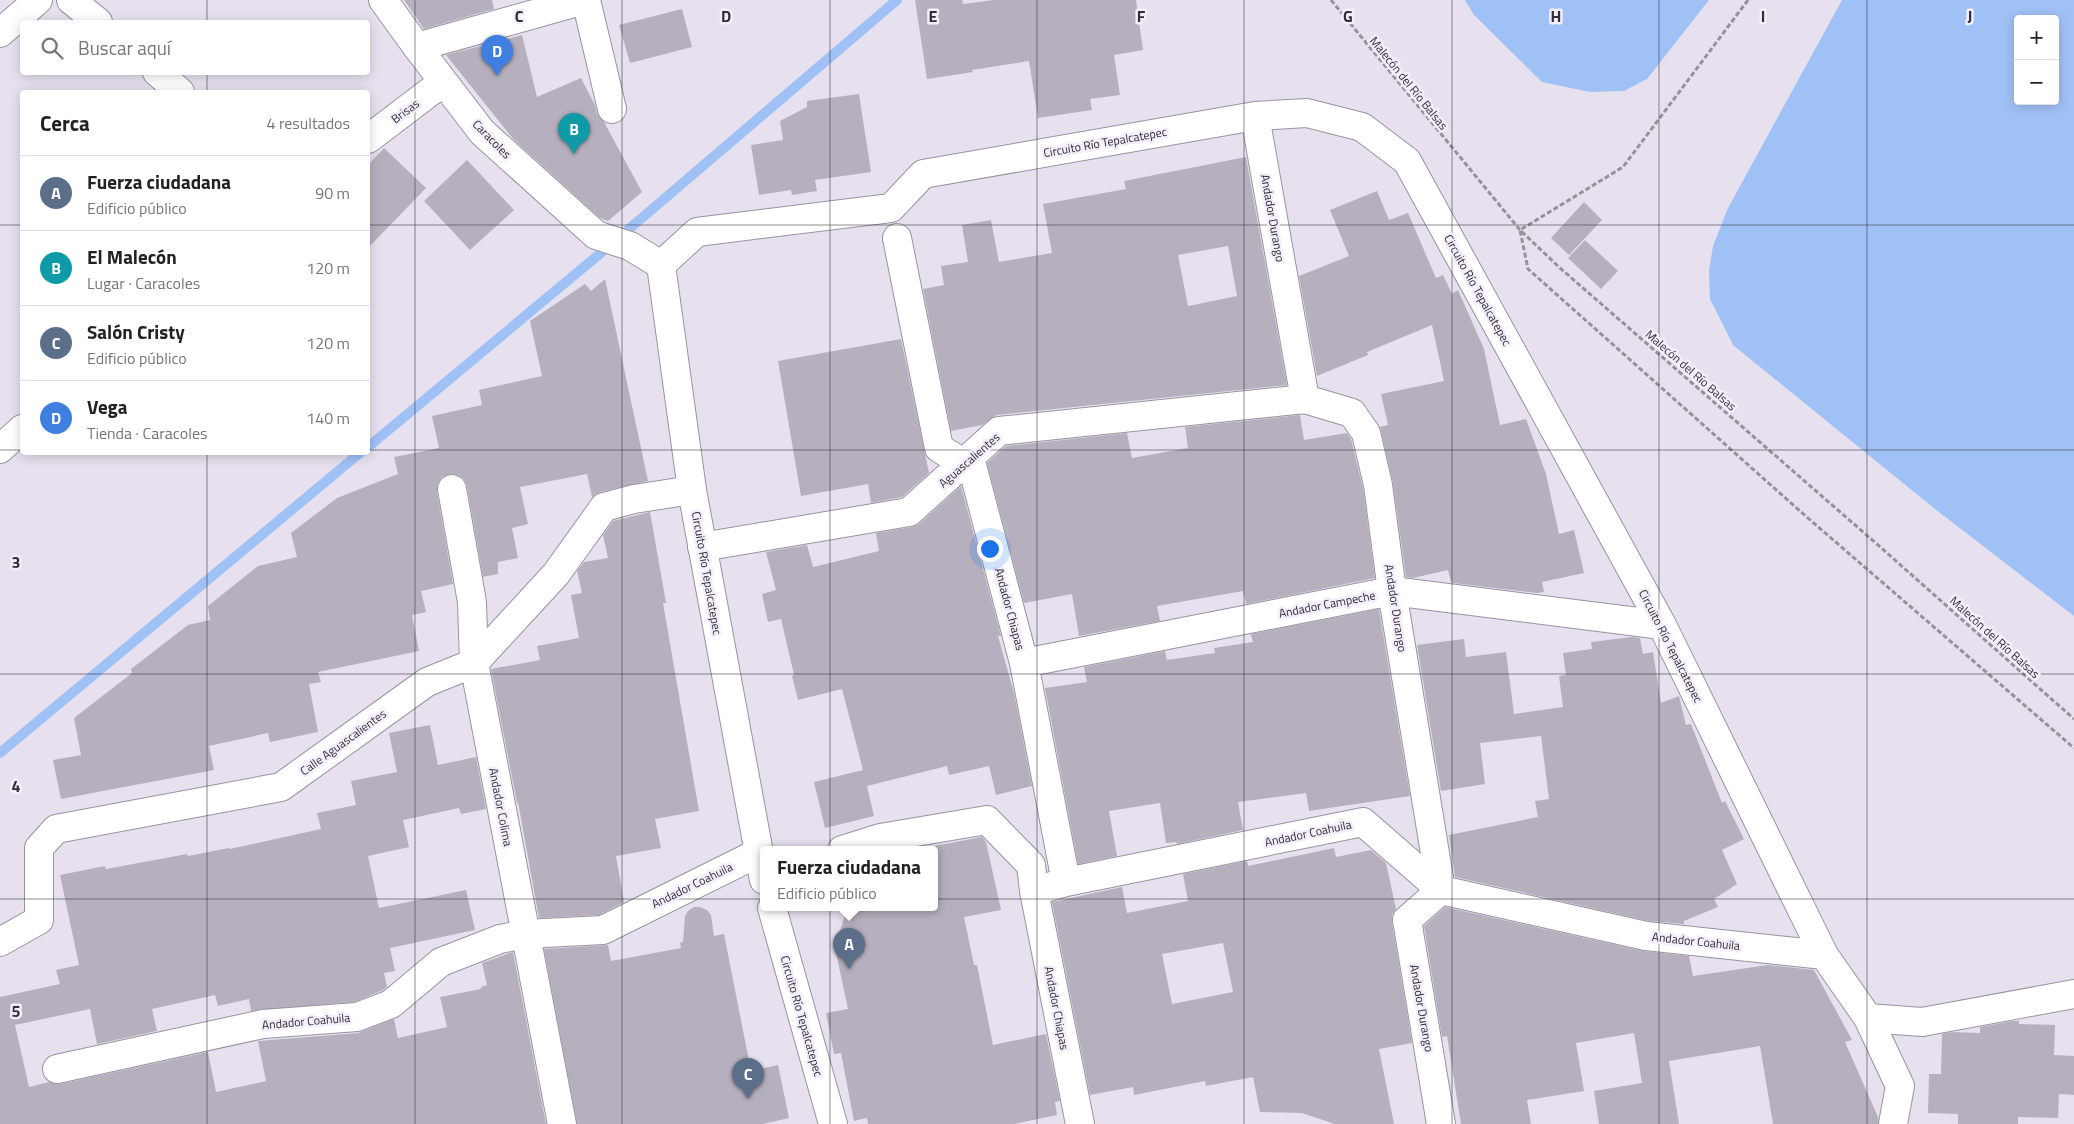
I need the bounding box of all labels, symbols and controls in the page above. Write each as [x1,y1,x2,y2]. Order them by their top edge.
text: C [515,4,524,28]
text: D [721,4,731,28]
text: E [929,4,938,28]
text: F [1137,4,1146,28]
text: G [1343,4,1353,28]
text: H [1551,4,1561,28]
text: I [1761,4,1765,28]
text: J [1968,4,1972,28]
map controls [2014,15,2059,105]
button: + [2014,15,2059,60]
search box [20,20,370,75]
street label: Malecón del Río Balsas [1365,32,1453,134]
text: Buscar aquí [78,33,171,62]
icon: search [38,34,66,62]
pin: D [481,35,513,76]
button: − [2014,60,2059,105]
street label: Brisas [387,94,424,128]
text: Cerca [40,107,90,139]
text: 4 resultados [266,111,350,135]
pin: B [558,113,590,154]
street label: Caracoles [468,115,516,163]
street label: Circuito Río Tepalcatepec [1042,122,1168,162]
text: Fuerza ciudadana [87,167,231,196]
street label: Andador Durango [1256,173,1290,263]
text: A [51,181,61,205]
text: 90 m [315,181,350,205]
text: Edificio público [87,196,187,220]
street label: Circuito Río Tepalcatepec [1439,231,1517,349]
text: El Malecón [87,242,177,271]
text: B [51,256,61,280]
text: 120 m [306,256,350,280]
text: Lugar · Caracoles [87,271,200,295]
text: Salón Cristy [87,317,185,346]
street label: Malecón del Río Balsas [1641,325,1741,415]
text: C [52,331,60,355]
text: 120 m [306,331,350,355]
text: Edificio público [87,346,187,370]
text: Vega [87,392,127,421]
text: D [51,406,61,430]
text: 140 m [306,406,350,430]
text: Tienda · Caracoles [87,421,207,445]
street label: Aguascalientes [934,428,1004,492]
street label: Circuito Río Tepalcatepec [687,510,727,636]
your location [977,536,1003,562]
text: 3 [12,550,20,574]
street label: Andador Durango [1380,563,1412,653]
street label: Andador Chiapas [990,566,1030,653]
street label: Andador Campeche [1277,585,1377,623]
street label: Circuito Río Tepalcatepec [1634,586,1708,706]
street label: Malecón del Río Balsas [1946,591,2045,683]
street label: Calle Aguascalientes [296,704,391,780]
street label: Andador Colima [484,766,518,848]
text: 4 [12,774,21,798]
street label: Andador Coahuila [1263,815,1353,851]
popup [760,846,938,911]
text: Fuerza ciudadana [777,852,921,881]
street label: Andador Coahuila [648,857,736,913]
text: Edificio público [777,881,877,905]
street label: Andador Coahuila [1651,927,1741,955]
pin: A [833,928,865,969]
street label: Circuito Río Tepalcatepec [776,953,828,1079]
street label: Andador Durango [1405,963,1439,1053]
street label: Andador Chiapas [1040,964,1075,1052]
text: 5 [12,999,21,1023]
street label: Andador Coahuila [261,1008,351,1034]
pin: C [732,1058,764,1099]

